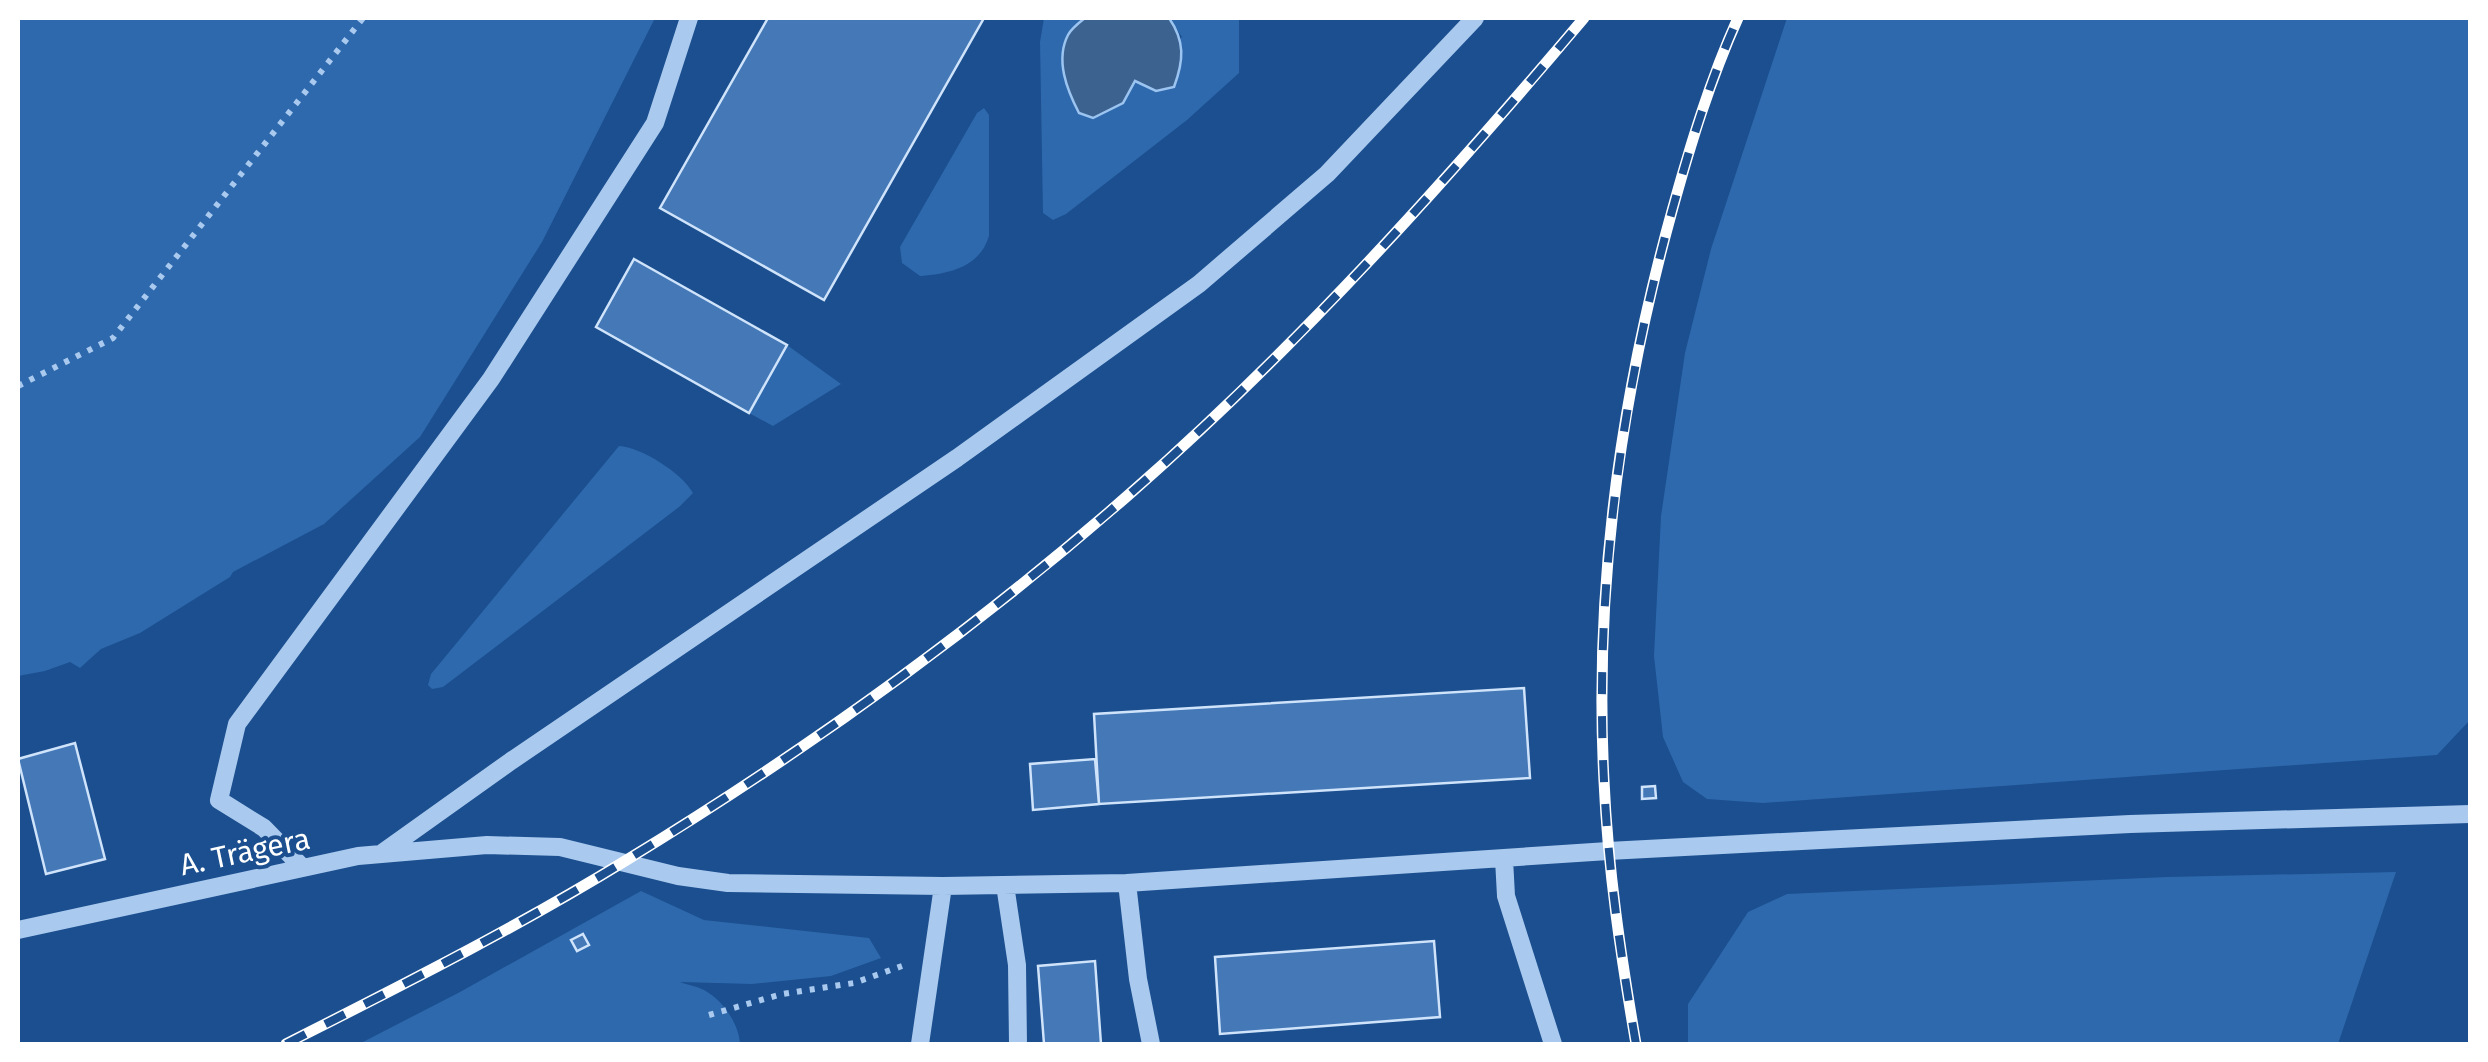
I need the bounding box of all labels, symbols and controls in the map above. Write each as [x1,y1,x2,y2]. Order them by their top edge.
street label: A. Trägera [177,821,313,883]

